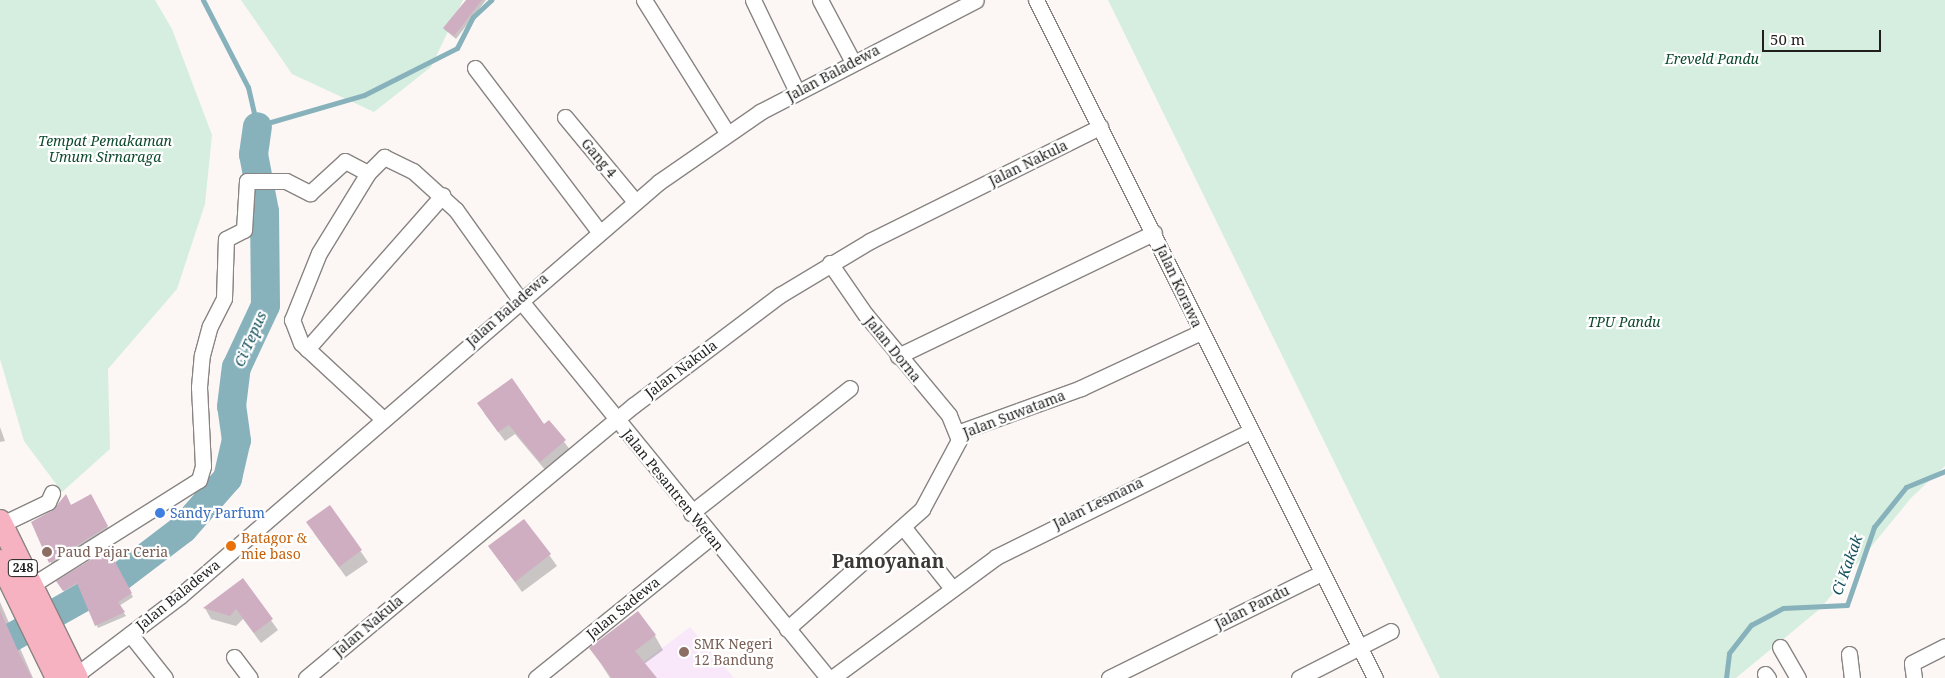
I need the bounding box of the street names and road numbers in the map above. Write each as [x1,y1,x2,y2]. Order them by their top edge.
street label: Jalan Baladewa [784,41,882,105]
street label: Gang 4 [578,135,620,181]
street label: Jalan Nakula [986,137,1070,189]
street label: Jalan Korawa [1152,242,1206,330]
street label: Jalan Baladewa [463,270,551,350]
street label: Jalan Dorna [861,313,925,385]
street label: Jalan Nakula [642,337,720,401]
street label: Jalan Suwatama [961,387,1067,441]
street label: Jalan Pesantren Wetan [619,426,727,554]
street label: Jalan Lesmana [1050,474,1146,532]
street label: Jalan Baladewa [133,556,223,634]
road number: 248 [7,558,39,578]
street label: Jalan Sadewa [583,573,663,643]
street label: Jalan Pandu [1212,582,1292,632]
street label: Jalan Nakula [330,592,406,660]

